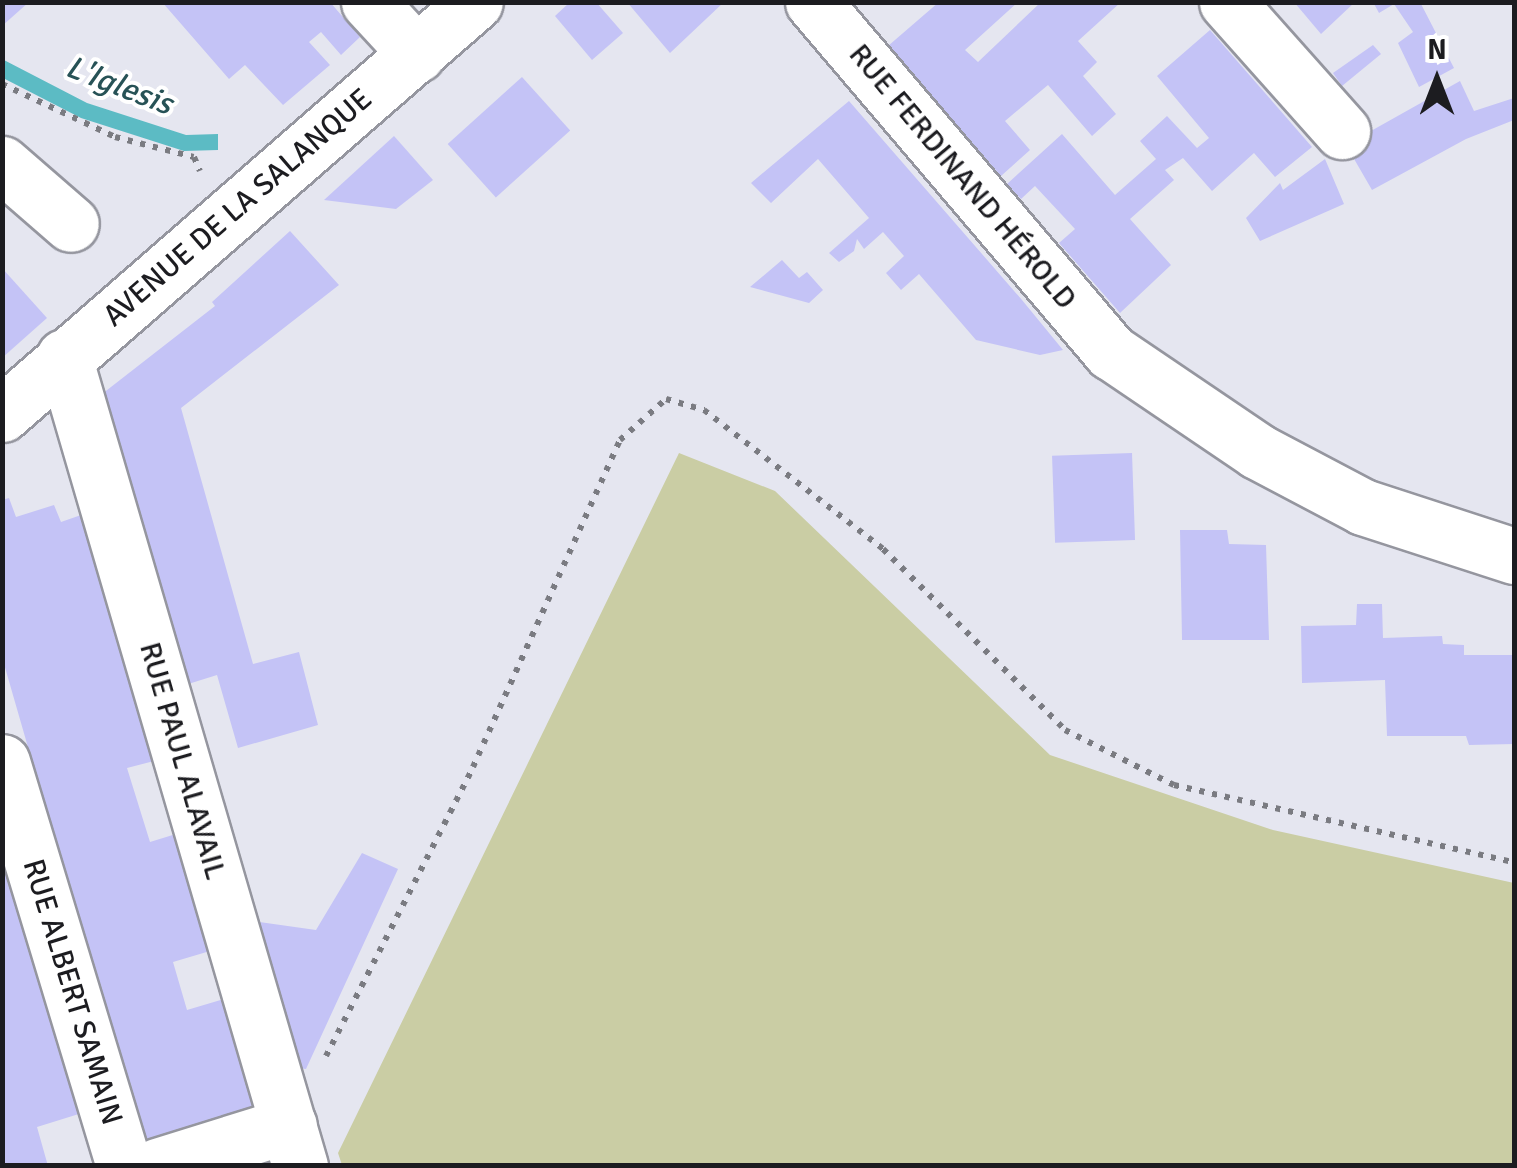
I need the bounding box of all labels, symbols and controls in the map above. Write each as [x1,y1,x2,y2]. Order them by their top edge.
north arrow [1387,30,1487,130]
text: N [1427,33,1447,67]
street label: RUE FERDINAND HÉROLD [841,37,1083,317]
water label: L'Iglesis [60,48,178,124]
street label: AVENUE DE LA SALANQUE [96,82,380,334]
street label: RUE PAUL ALAVAIL [131,638,233,884]
street label: RUE ALBERT SAMAIN [14,855,130,1129]

